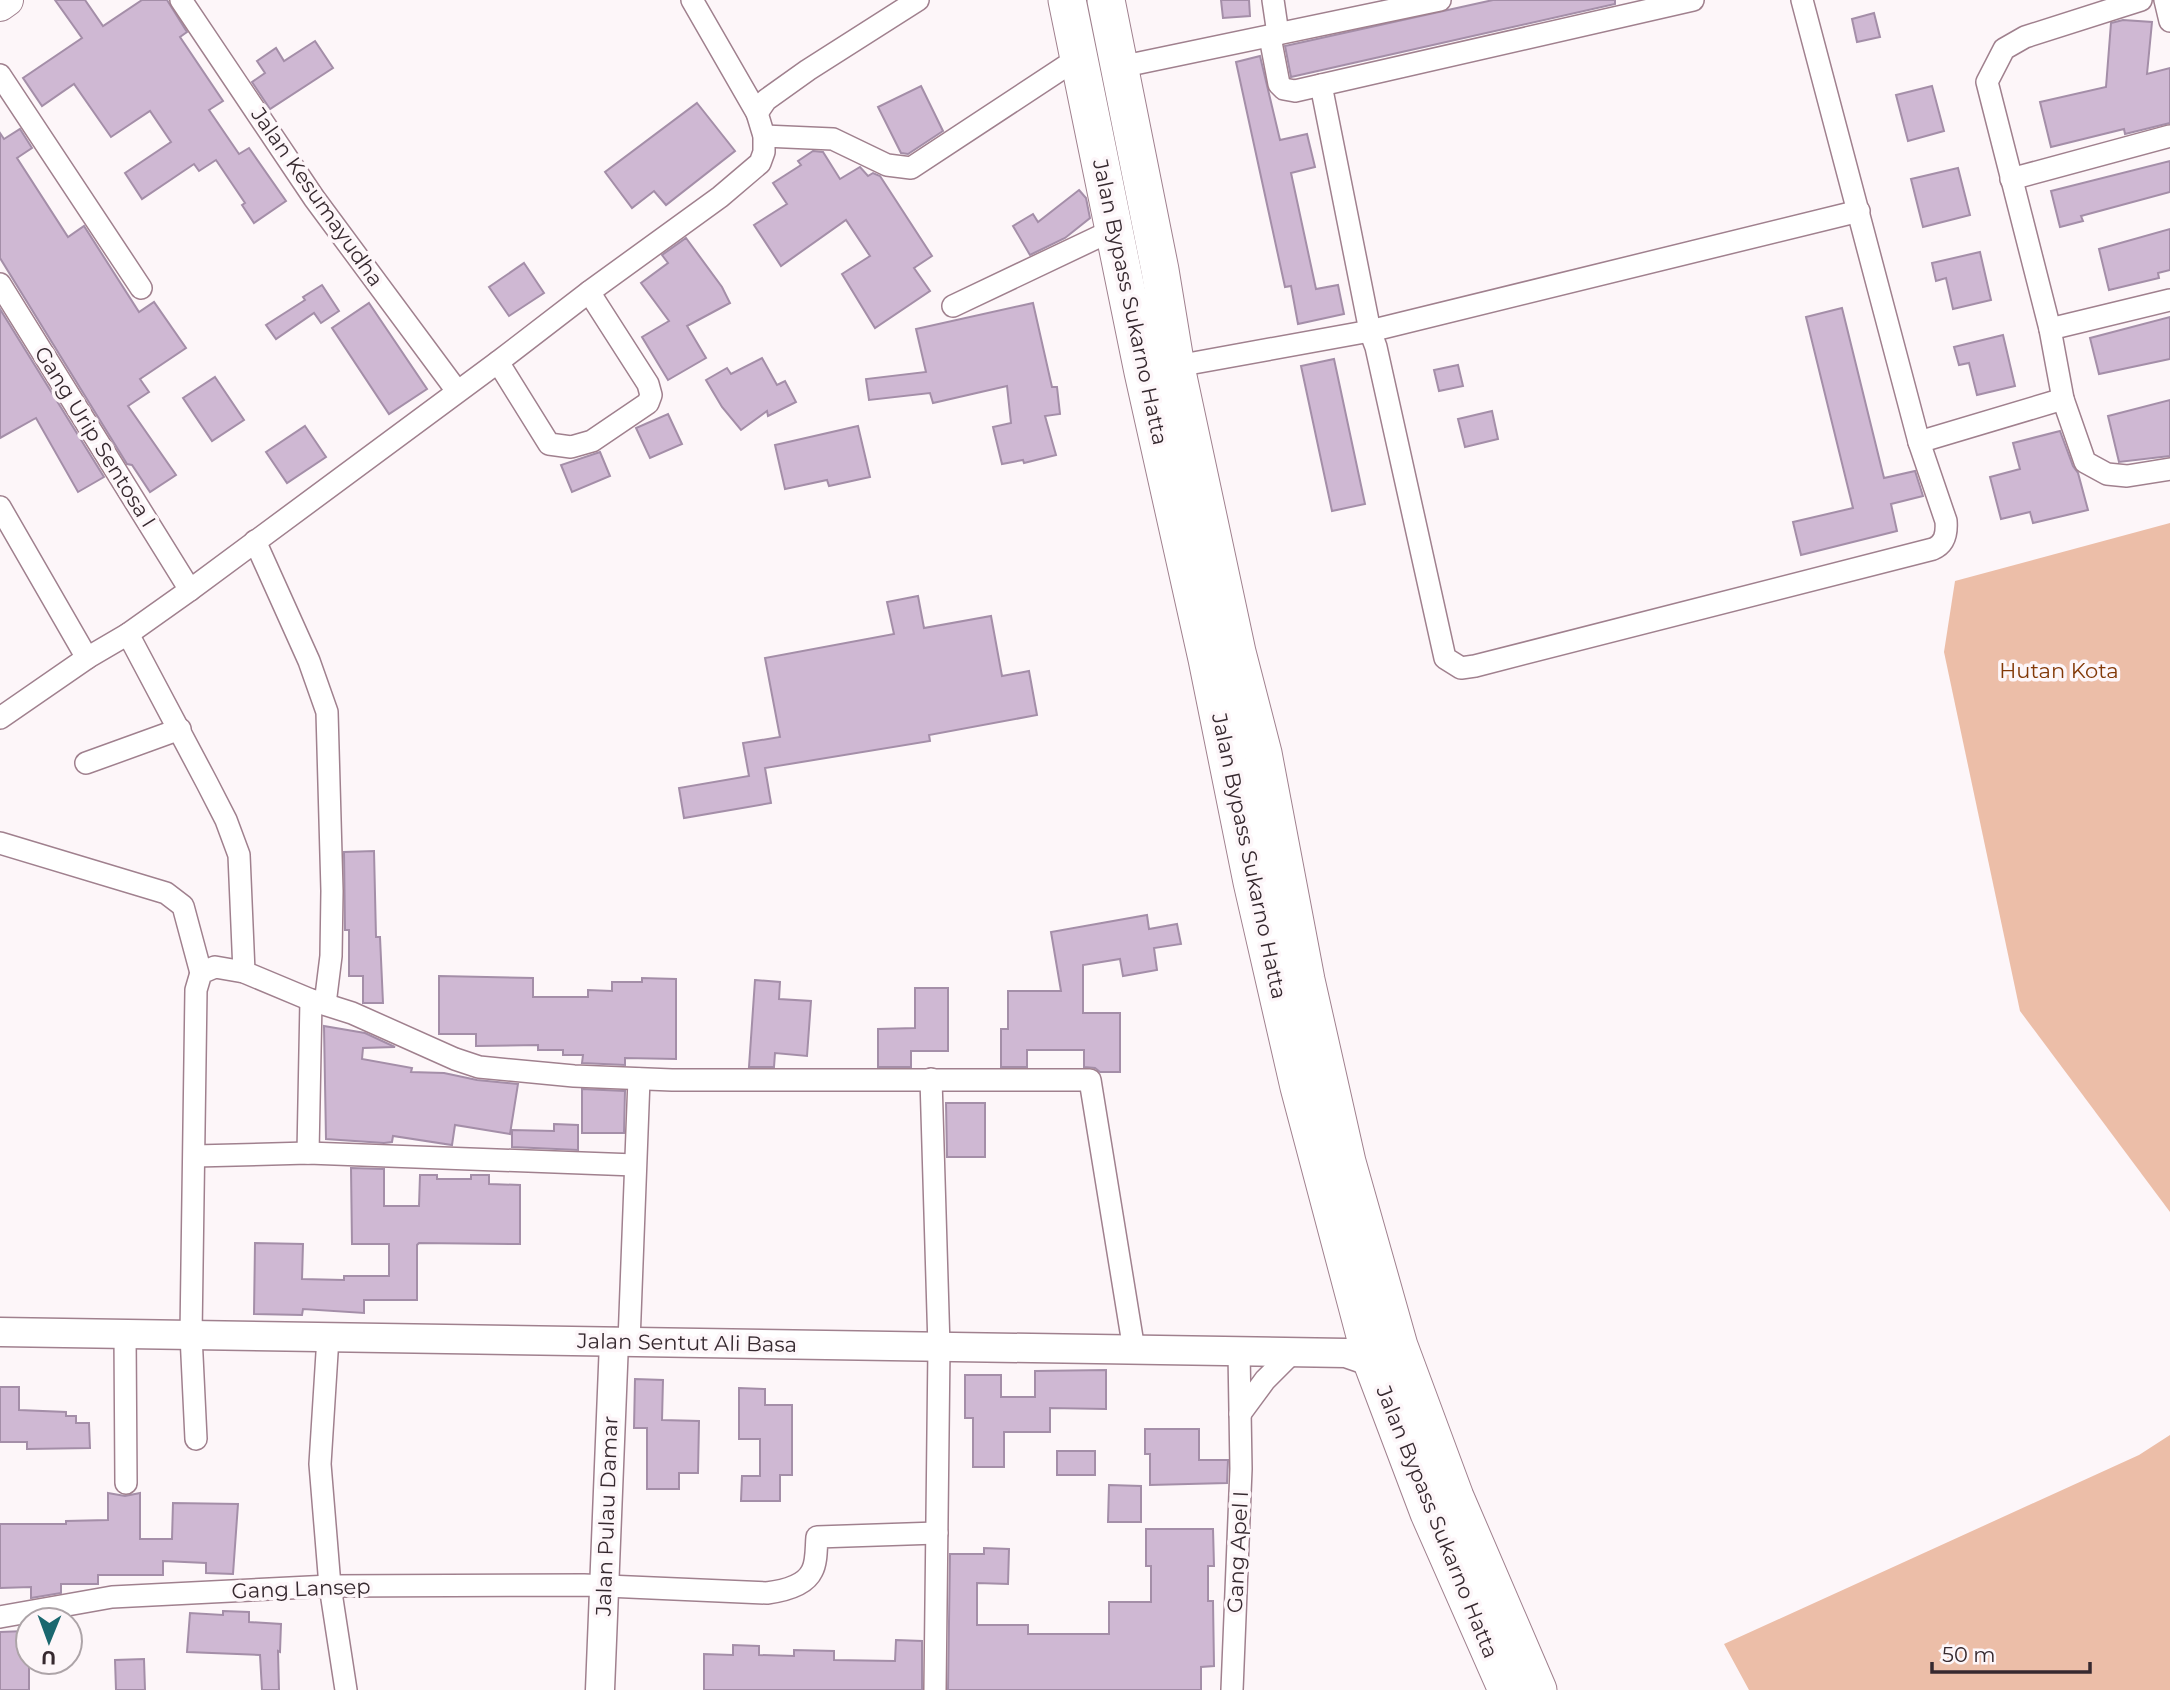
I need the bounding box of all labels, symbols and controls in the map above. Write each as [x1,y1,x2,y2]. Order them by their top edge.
street label: Jalan Kesumayudha [246,102,389,291]
street label: Jalan Bypass Sukarno Hatta [1088,156,1173,447]
street label: Gang Urip Sentosa I [30,342,161,532]
park label: Hutan Kota [1999,658,2119,683]
street label: Jalan Bypass Sukarno Hatta [1207,710,1292,1001]
street label: Jalan Sentut Ali Basa [576,1328,797,1357]
street label: Jalan Bypass Sukarno Hatta [1371,1381,1504,1662]
street label: Jalan Pulau Damar [590,1415,622,1618]
street label: Gang Apel I [1222,1490,1253,1614]
street label: Gang Lansep [231,1574,371,1603]
north arrow [14,1606,84,1676]
scale bar [1932,1630,2090,1674]
text: 50 m [1942,1642,1996,1667]
text: U [41,1646,56,1669]

